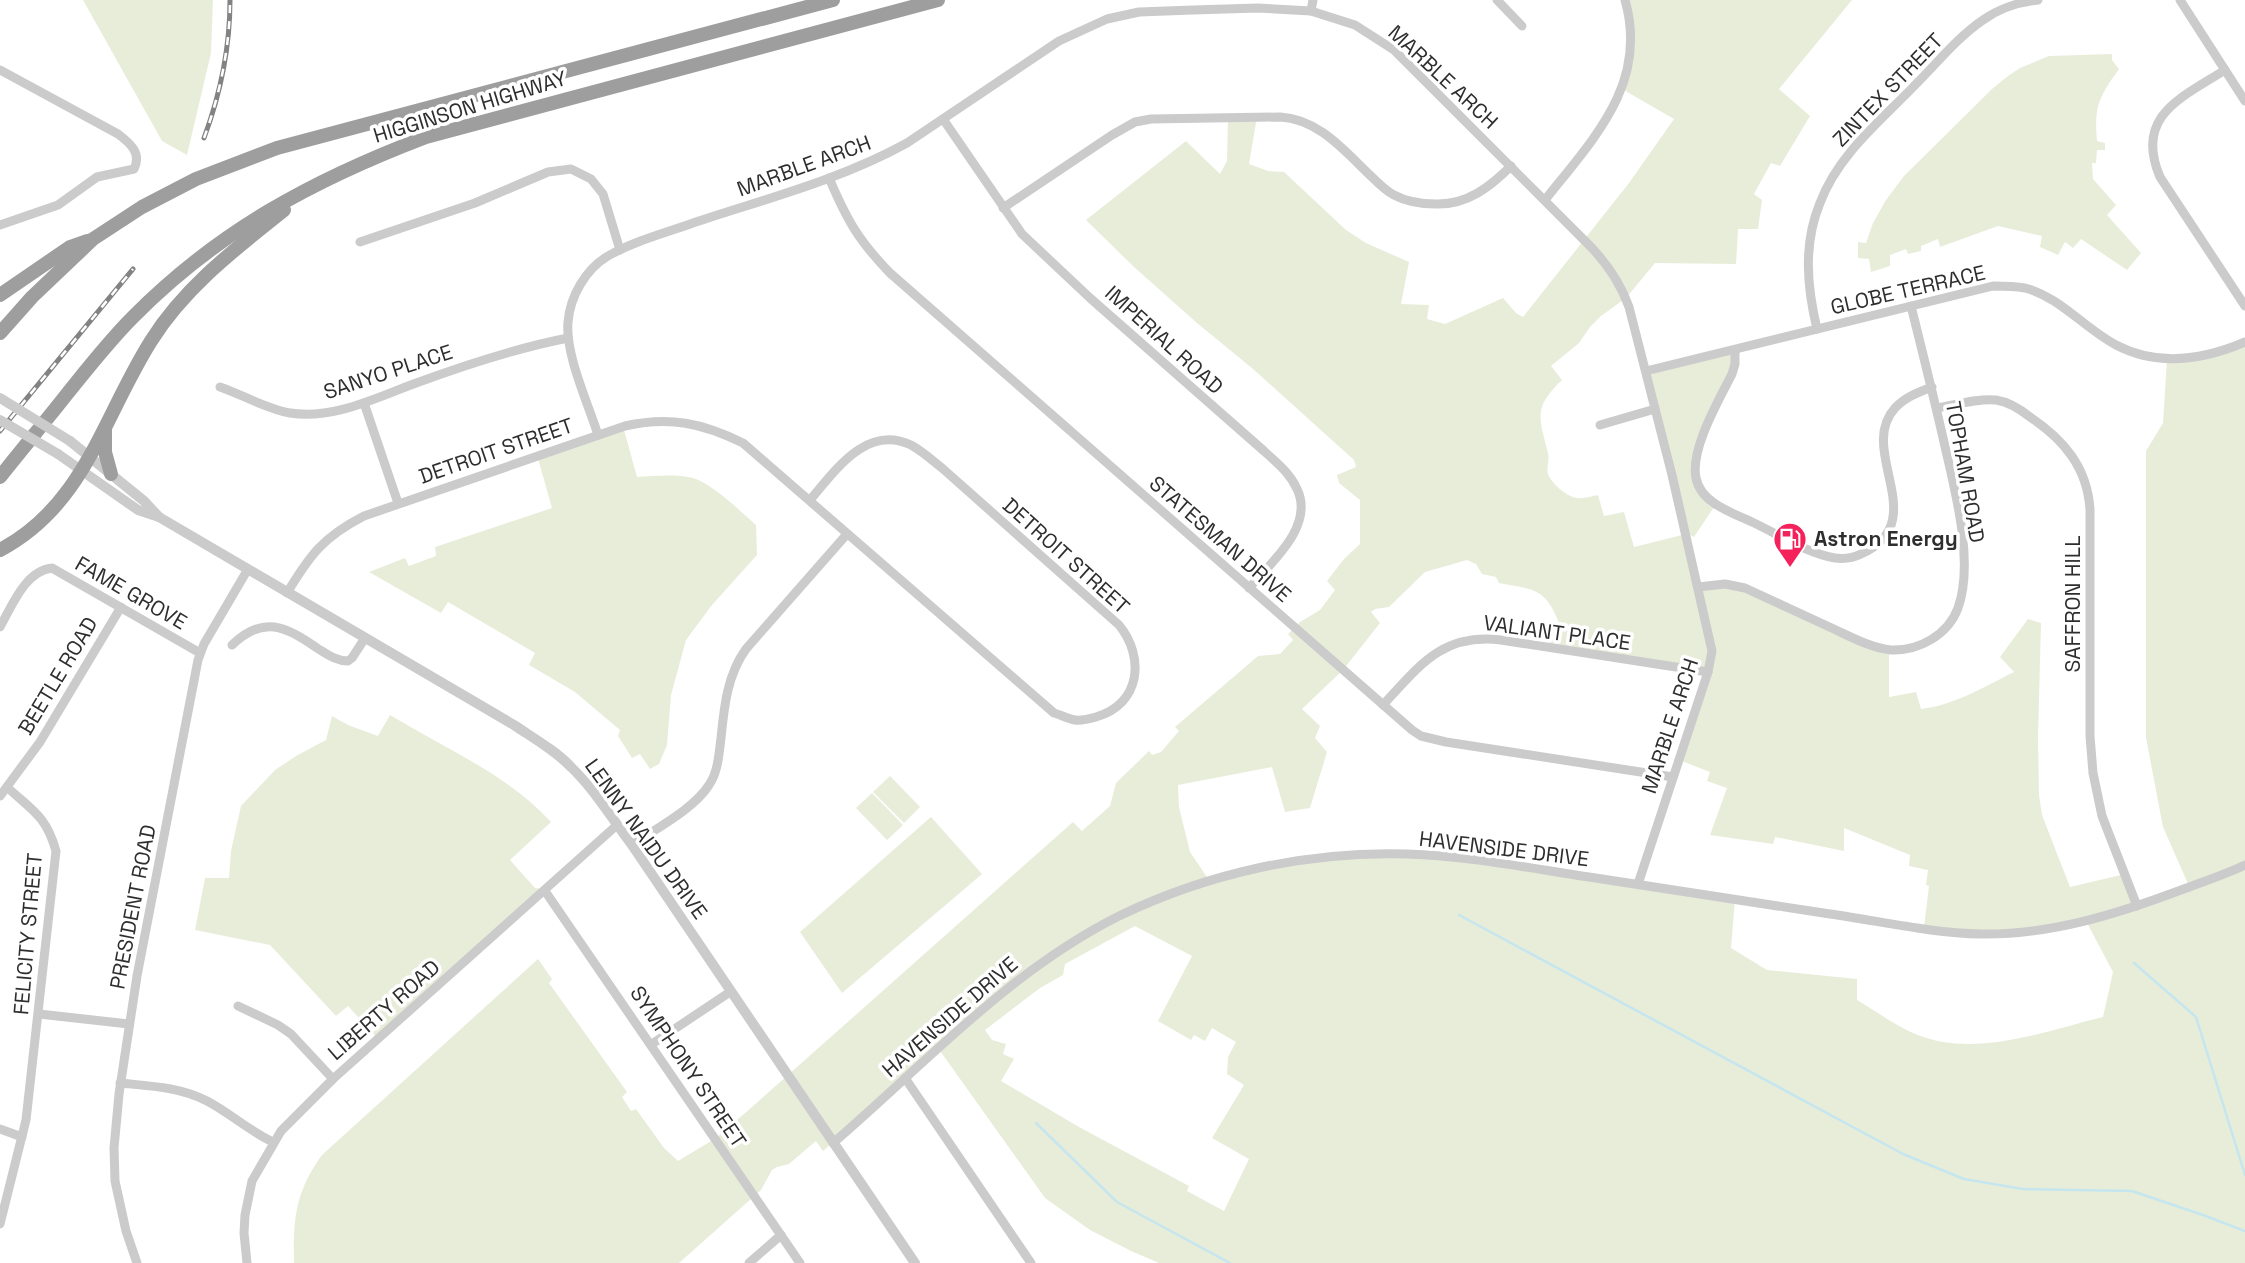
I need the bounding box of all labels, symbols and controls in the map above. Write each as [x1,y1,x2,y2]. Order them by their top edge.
street label: MARBLE ARCH [1383,19,1504,134]
street label: ZINTEX STREET [1827,27,1949,152]
street label: HIGGINSON HIGHWAY [370,64,570,149]
street label: MARBLE ARCH [733,129,875,202]
street label: GLOBE TERRACE [1828,259,1988,320]
street label: IMPERIAL ROAD [1100,279,1229,400]
street label: SANYO PLACE [320,338,456,405]
street label: TOPHAM ROAD [1940,399,1991,545]
street label: DETROIT STREET [415,411,577,490]
street label: STATESMAN DRIVE [1144,470,1297,608]
street label: DETROIT STREET [997,492,1135,620]
fuel station icon: Astron Energy [1771,520,1809,569]
place label: Astron Energy [1814,525,1958,552]
street label: SAFFRON HILL [2059,535,2086,673]
street label: FAME GROVE [71,550,192,635]
street label: VALIANT PLACE [1482,609,1632,656]
street label: BEETLE ROAD [12,612,103,740]
street label: MARBLE ARCH [1635,655,1704,797]
street label: LENNY NAIDU DRIVE [579,753,714,924]
street label: PRESIDENT ROAD [103,822,162,991]
street label: HAVENSIDE DRIVE [1418,825,1591,872]
street label: FELICITY STREET [7,852,48,1016]
street label: HAVENSIDE DRIVE [876,950,1023,1083]
street label: LIBERTY ROAD [322,954,445,1066]
street label: SYMPHONY STREET [624,981,753,1153]

